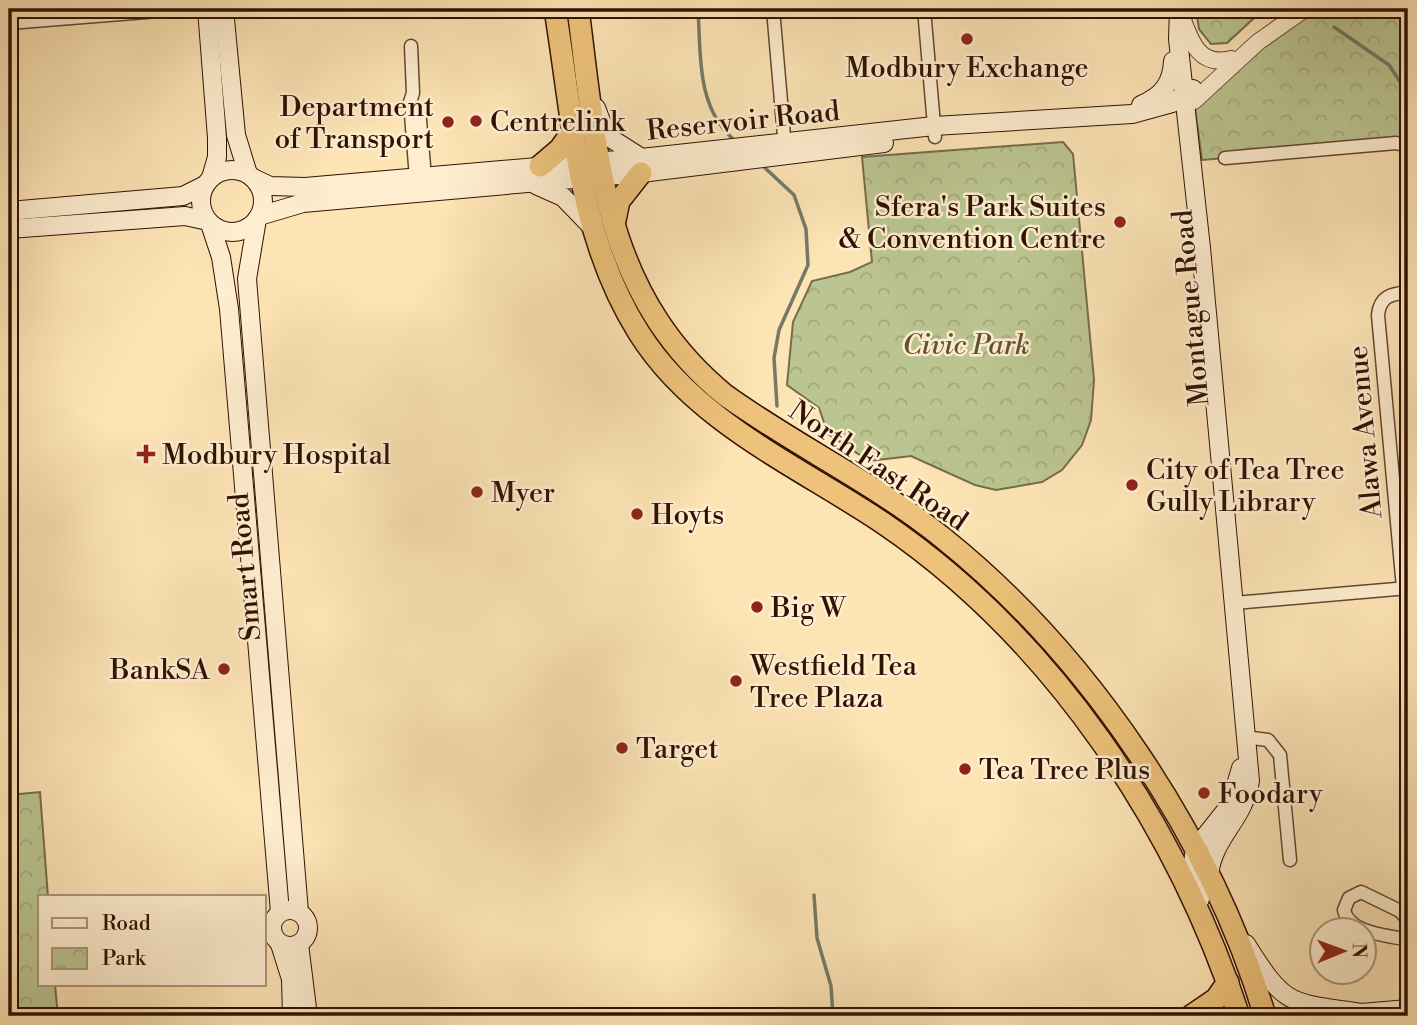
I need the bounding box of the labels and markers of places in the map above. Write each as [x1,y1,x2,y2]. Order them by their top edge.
marker: Modbury Exchange [959,31,975,47]
place label: Modbury Exchange [845,51,1089,86]
place label: Department of Transport [274,90,434,157]
place label: Centrelink [490,105,626,140]
marker: Centrelink [468,113,484,129]
marker: Department of Transport [440,114,456,130]
place label: Sfera's Park Suites & Convention Centre [839,190,1106,257]
marker: Sfera's Park Suites & Convention Centre [1112,214,1128,230]
place label: Modbury Hospital [162,438,391,473]
marker: Modbury Hospital [136,444,156,464]
place label: City of Tea Tree Gully Library [1146,453,1345,520]
place label: Myer [491,476,555,511]
marker: City of Tea Tree Gully Library [1124,477,1140,493]
marker: Myer [469,484,485,500]
place label: Hoyts [651,498,724,533]
marker: Hoyts [629,506,645,522]
place label: Big W [770,591,847,626]
marker: Big W [749,599,765,615]
place label: Westfield Tea Tree Plaza [749,649,918,716]
place label: BankSA [109,653,211,688]
marker: BankSA [216,661,232,677]
marker: Westfield Tea Tree Plaza [728,673,744,689]
place label: Target [636,732,718,767]
marker: Target [614,740,630,756]
place label: Tea Tree Plus [979,753,1150,788]
marker: Tea Tree Plus [957,761,973,777]
place label: Foodary [1218,777,1323,812]
marker: Foodary [1196,785,1212,801]

